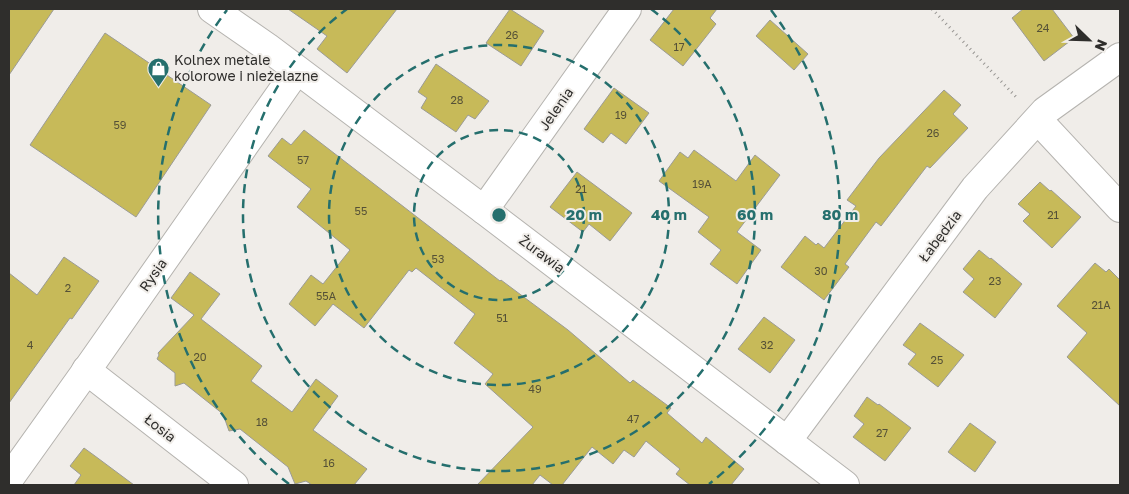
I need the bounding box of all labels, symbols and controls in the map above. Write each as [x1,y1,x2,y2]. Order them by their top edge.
north arrow [1064,15,1114,65]
house number: 24 [1036,21,1050,34]
house number: 26 [505,28,519,41]
text: N [1092,37,1111,53]
house number: 17 [673,40,685,53]
place label: Kolnex metale kolorowe i nieżelazne [174,51,318,84]
shop icon: Kolnex metale kolorowe i nieżelazne [146,56,170,87]
street label: Jelenia [535,84,576,134]
house number: 28 [450,93,464,106]
house number: 19 [615,108,627,121]
house number: 59 [113,118,127,131]
house number: 26 [926,126,940,139]
house number: 57 [297,153,309,166]
house number: 19A [692,177,712,190]
house number: 21 [575,182,587,195]
house number: 55 [355,204,367,217]
text: 20 m [566,205,602,223]
text: 40 m [651,205,687,223]
text: 60 m [737,205,773,223]
text: 80 m [822,205,858,223]
centre of rings [490,206,508,224]
street label: Łabędzia [915,206,965,265]
house number: 21 [1047,208,1059,221]
street label: Żurawia [516,231,568,276]
house number: 53 [432,252,444,265]
street label: Rysia [135,255,170,295]
house number: 30 [814,264,828,277]
house number: 23 [989,274,1001,287]
house number: 2 [65,281,71,294]
house number: 55A [316,289,337,302]
house number: 21A [1091,298,1111,311]
house number: 51 [496,311,508,324]
house number: 4 [27,338,34,351]
house number: 32 [761,338,773,351]
house number: 20 [193,350,207,363]
house number: 25 [931,353,943,366]
house number: 49 [528,382,542,395]
street label: Łosia [141,410,180,445]
house number: 47 [627,412,639,425]
house number: 18 [256,415,268,428]
house number: 27 [876,426,888,439]
house number: 16 [323,456,335,469]

